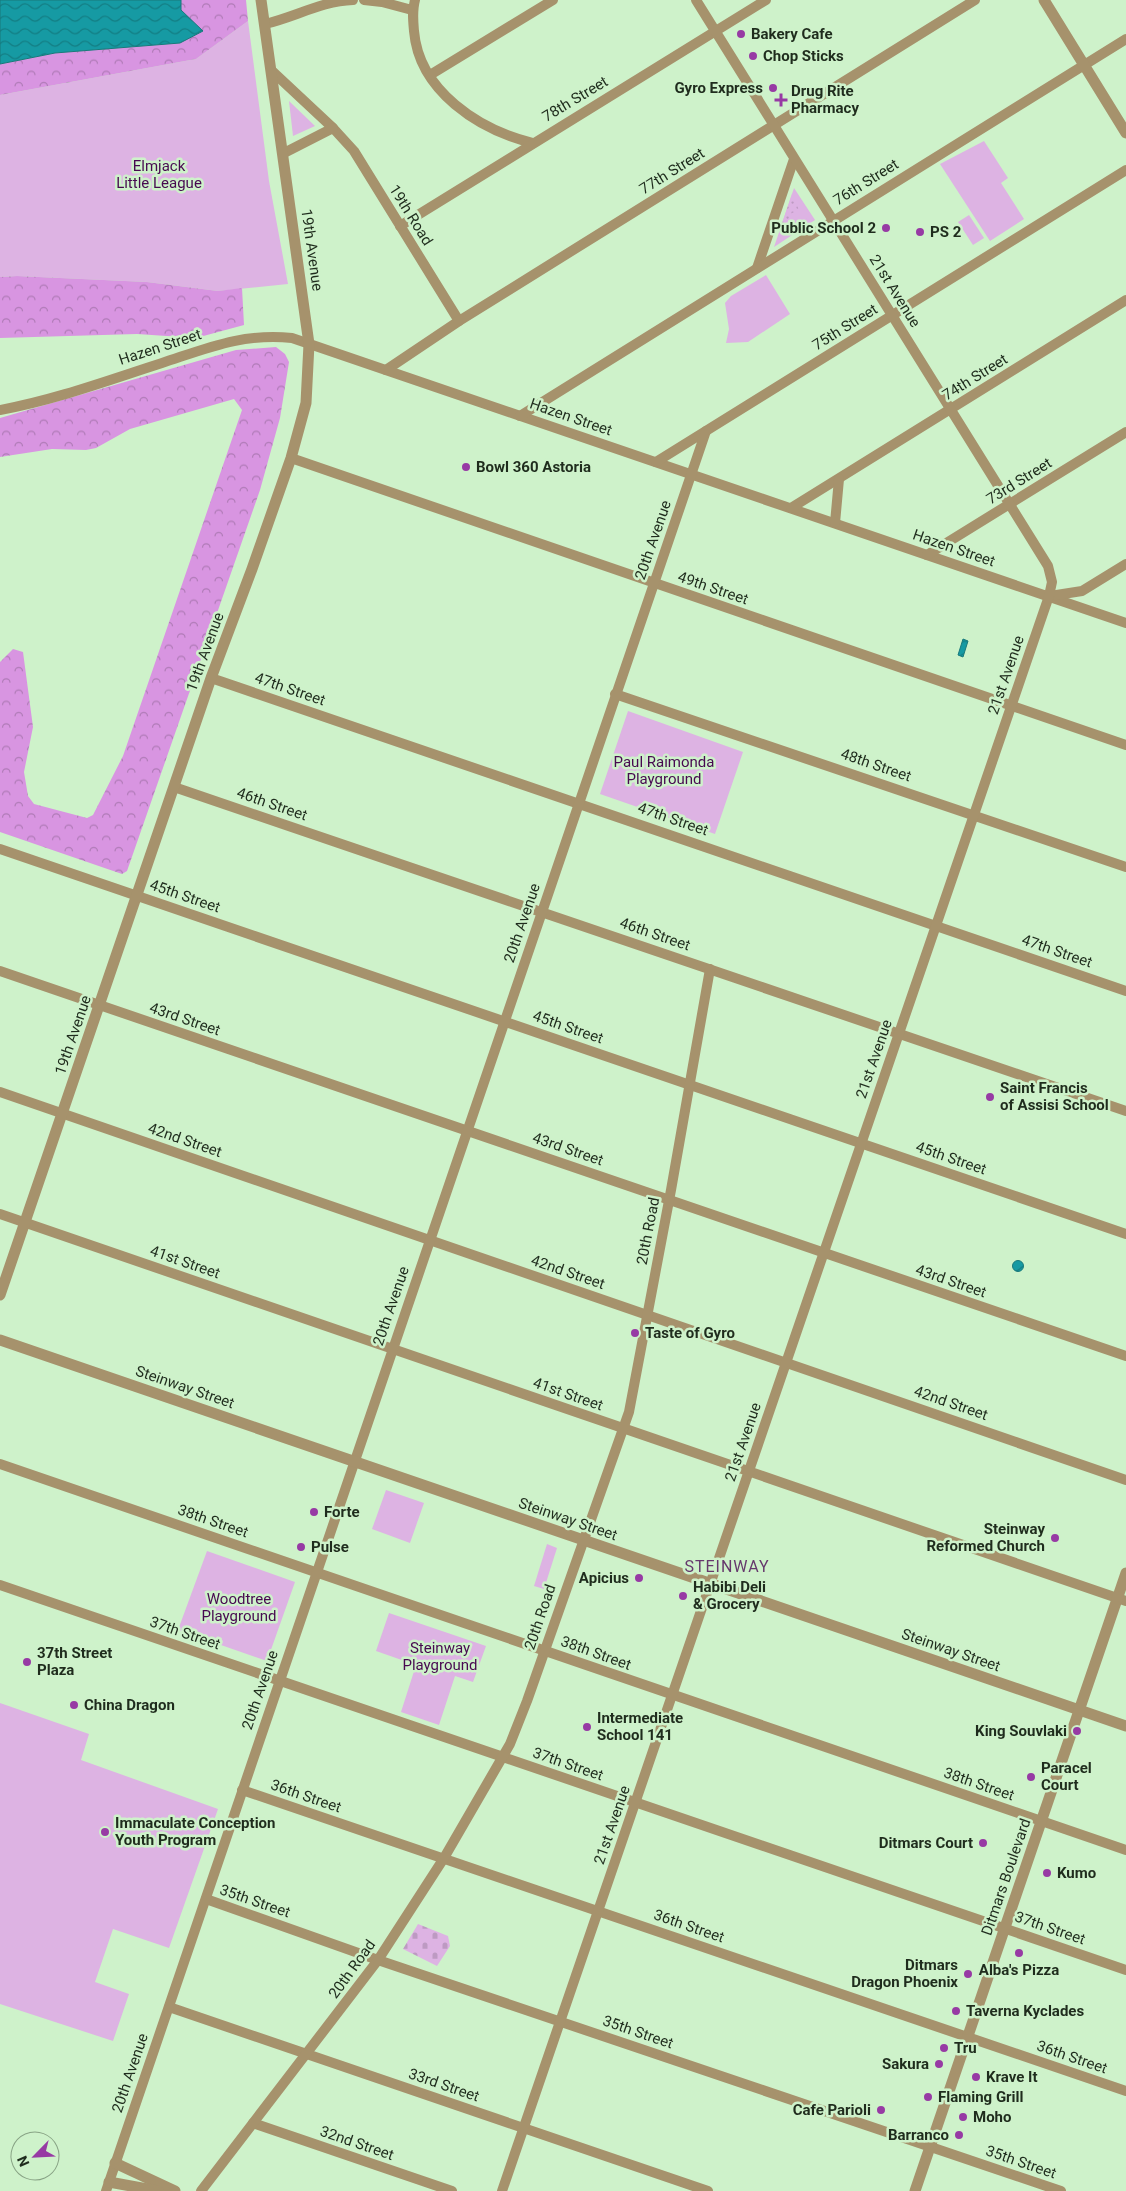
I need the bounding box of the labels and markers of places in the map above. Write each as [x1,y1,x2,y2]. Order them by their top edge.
place label: Bakery Cafe [751,25,833,43]
marker: Bakery Cafe [735,28,747,40]
place label: Chop Sticks [763,47,844,65]
marker: Chop Sticks [747,50,759,62]
place label: Gyro Express [674,79,763,97]
marker: Gyro Express [767,82,779,94]
place label: Drug Rite Pharmacy [791,82,859,117]
marker: Drug Rite Pharmacy [775,94,787,106]
place label: Public School 2 [771,219,876,237]
marker: Public School 2 [880,222,892,234]
place label: PS 2 [930,223,962,241]
marker: PS 2 [914,226,926,238]
place label: Bowl 360 Astoria [476,458,591,476]
marker: Bowl 360 Astoria [460,461,472,473]
place label: Saint Francis of Assisi School [1000,1079,1109,1114]
marker: Saint Francis of Assisi School [984,1091,996,1103]
place label: Taste of Gyro [645,1324,735,1342]
marker: Taste of Gyro [629,1327,641,1339]
place label: Forte [324,1503,360,1521]
marker: Forte [308,1506,320,1518]
place label: Steinway Reformed Church [927,1520,1045,1555]
marker: Steinway Reformed Church [1049,1532,1061,1544]
place label: Pulse [311,1538,349,1556]
marker: Pulse [295,1541,307,1553]
place label: Apicius [579,1569,629,1587]
marker: Apicius [633,1572,645,1584]
place label: Habibi Deli & Grocery [693,1578,766,1613]
marker: Habibi Deli & Grocery [677,1590,689,1602]
place label: 37th Street Plaza [37,1644,112,1679]
marker: 37th Street Plaza [21,1656,33,1668]
place label: China Dragon [84,1696,175,1714]
marker: China Dragon [68,1699,80,1711]
place label: Intermediate School 141 [597,1709,683,1744]
marker: Intermediate School 141 [581,1721,593,1733]
place label: King Souvlaki [975,1722,1067,1740]
marker: King Souvlaki [1071,1725,1083,1737]
place label: Paracel Court [1041,1759,1092,1794]
marker: Paracel Court [1025,1771,1037,1783]
place label: Immaculate Conception Youth Program [115,1814,275,1849]
marker: Immaculate Conception Youth Program [99,1826,111,1838]
place label: Ditmars Court [879,1834,973,1852]
marker: Ditmars Court [977,1837,989,1849]
place label: Kumo [1057,1864,1096,1882]
marker: Kumo [1041,1867,1053,1879]
marker: Alba's Pizza [1013,1947,1025,1959]
place label: Ditmars Dragon Phoenix [851,1956,958,1991]
place label: Alba's Pizza [979,1961,1059,1979]
marker: Ditmars Dragon Phoenix [962,1968,974,1980]
place label: Taverna Kyclades [966,2002,1084,2020]
marker: Taverna Kyclades [950,2005,962,2017]
place label: Tru [954,2039,977,2057]
marker: Tru [938,2042,950,2054]
place label: Sakura [882,2055,929,2073]
marker: Sakura [933,2058,945,2070]
place label: Krave It [986,2068,1038,2086]
marker: Krave It [970,2071,982,2083]
place label: Flaming Grill [938,2088,1024,2106]
marker: Flaming Grill [922,2091,934,2103]
place label: Cafe Parioli [793,2101,871,2119]
marker: Cafe Parioli [875,2104,887,2116]
place label: Moho [973,2108,1011,2126]
marker: Moho [957,2111,969,2123]
place label: Barranco [888,2126,949,2144]
marker: Barranco [953,2129,965,2141]

